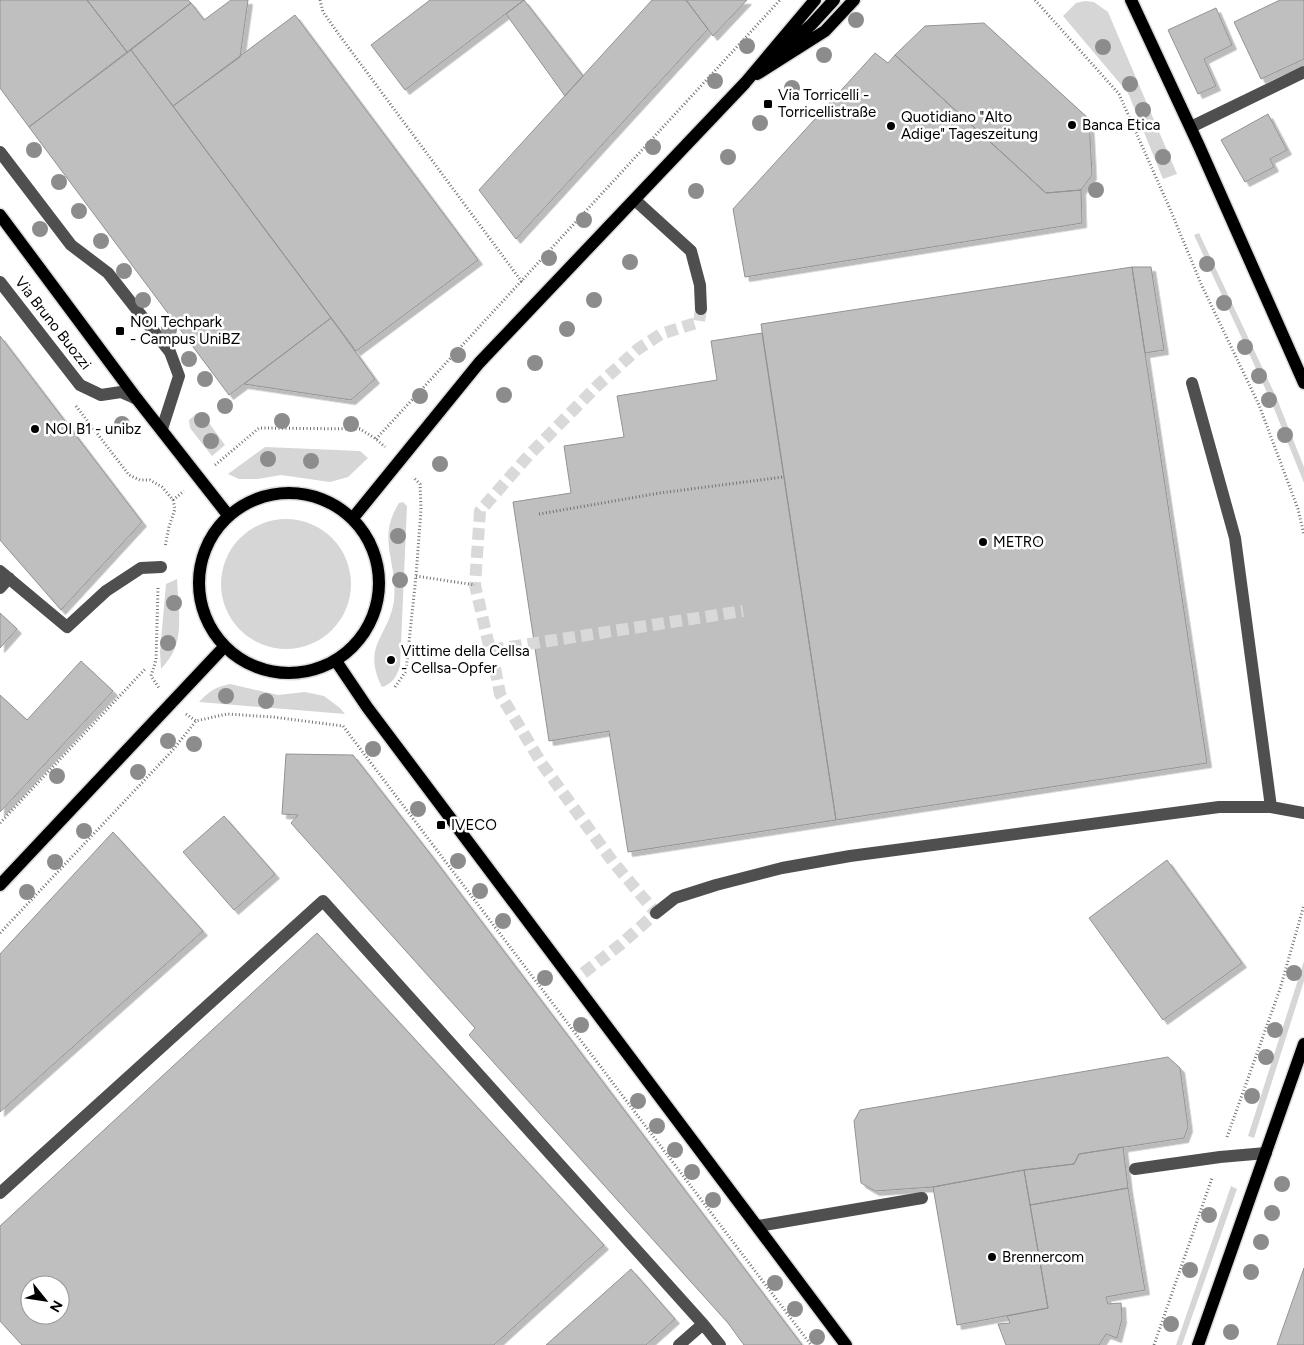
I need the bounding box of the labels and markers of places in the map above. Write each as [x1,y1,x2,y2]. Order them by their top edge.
place label: Via Torricelli - Torricellistraße [778,86,876,121]
marker: Via Torricelli - Torricellistraße [762,98,774,110]
place label: Quotidiano "Alto Adige" Tageszeitung [901,108,1038,143]
place label: Banca Etica [1082,116,1160,134]
marker: Banca Etica [1066,119,1078,131]
marker: Quotidiano "Alto Adige" Tageszeitung [885,120,897,132]
place label: NOI Techpark - Campus UniBZ [130,313,240,348]
marker: NOI Techpark - Campus UniBZ [114,325,126,337]
place label: NOI B1 - unibz [45,420,141,438]
marker: NOI B1 - unibz [29,423,41,435]
place label: METRO [993,533,1044,551]
marker: METRO [977,536,989,548]
place label: Vittime della Cellsa - Cellsa-Opfer [401,642,530,677]
marker: Vittime della Cellsa - Cellsa-Opfer [385,654,397,666]
place label: IVECO [451,816,497,834]
marker: IVECO [435,819,447,831]
place label: Brennercom [1002,1248,1084,1266]
marker: Brennercom [986,1251,998,1263]

